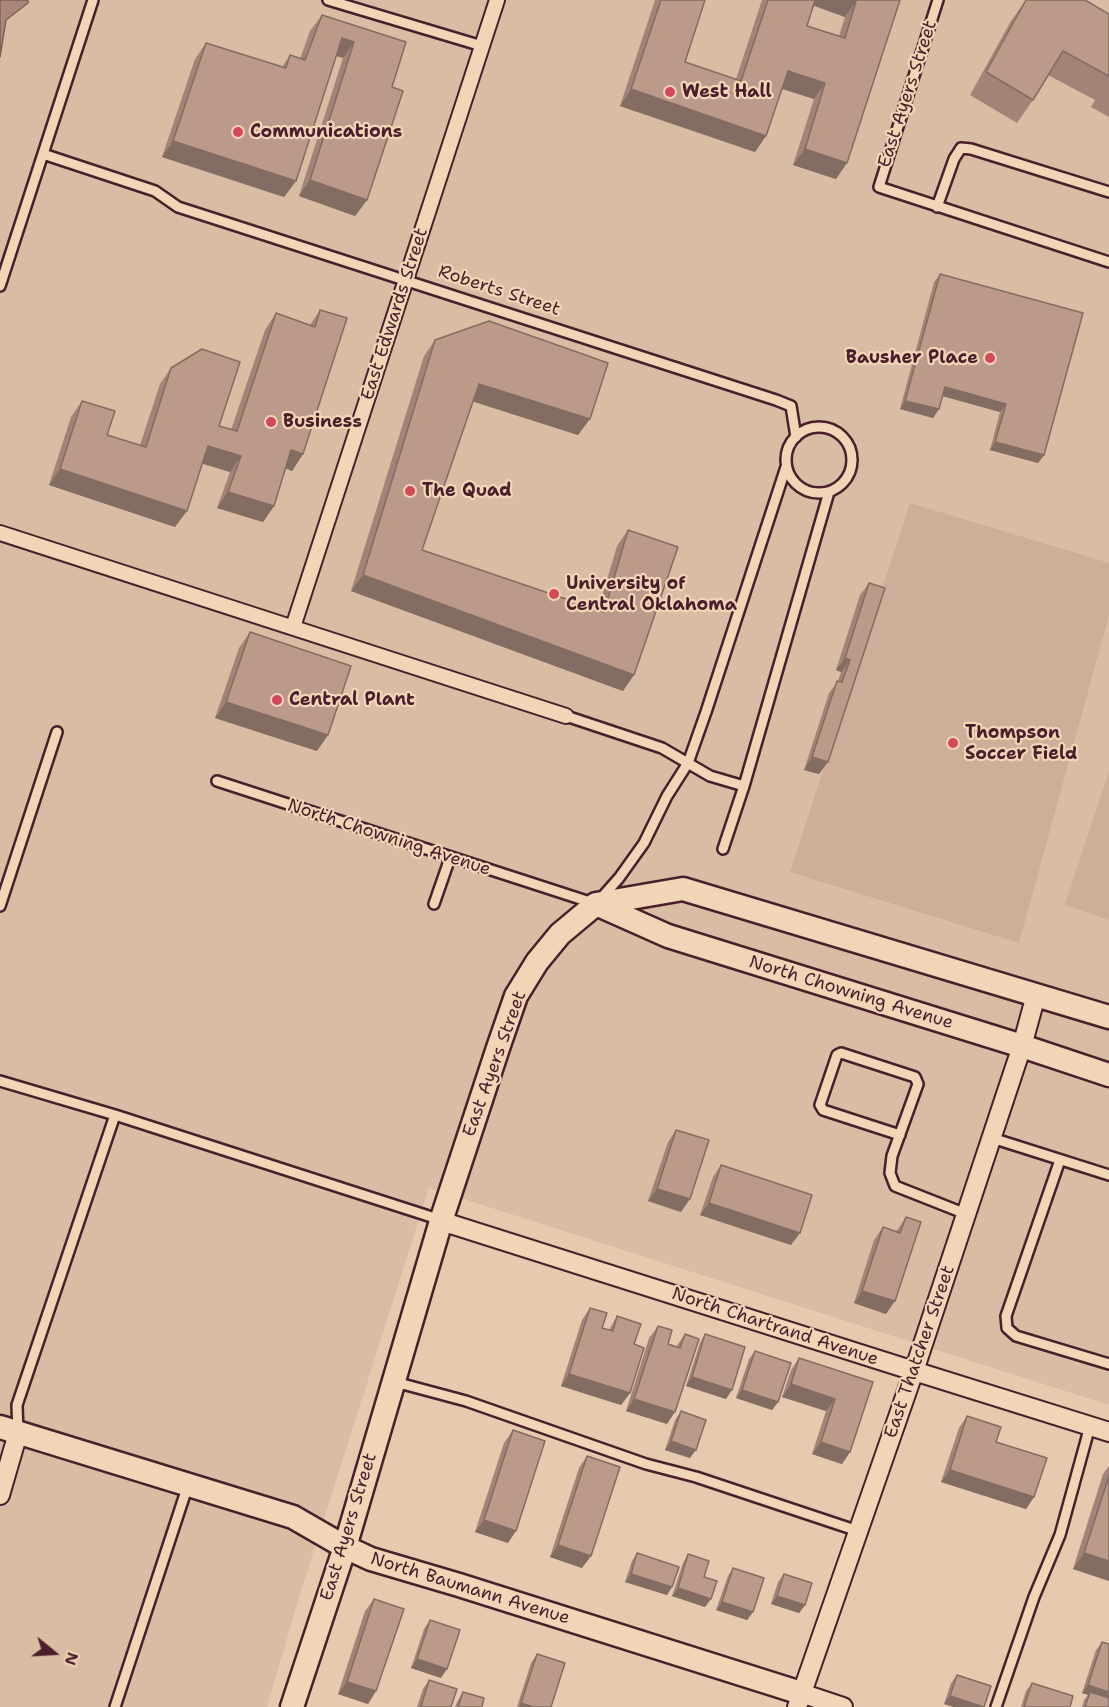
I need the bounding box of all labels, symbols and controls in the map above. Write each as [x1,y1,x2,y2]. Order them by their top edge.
street label: East Ayers Street [874,18,942,170]
place label: West Hall [682,81,772,103]
marker: West Hall [663,85,677,99]
place label: Communications [250,121,402,143]
marker: Communications [231,125,245,139]
street label: East Edwards Street [357,225,433,403]
street label: Roberts Street [435,261,563,321]
place label: Bausher Place [846,347,978,369]
marker: Bausher Place [983,351,997,365]
place label: Business [283,411,362,433]
marker: Business [264,415,278,429]
place label: The Quad [422,480,512,502]
marker: The Quad [403,484,417,498]
place label: University of Central Oklahoma [566,573,737,616]
marker: University of Central Oklahoma [547,587,561,601]
place label: Central Plant [289,689,415,711]
marker: Central Plant [270,693,284,707]
place label: Thompson Soccer Field [965,722,1077,764]
marker: Thompson Soccer Field [946,736,960,750]
street label: North Chowning Avenue [285,795,493,881]
street label: North Chowning Avenue [746,952,956,1034]
street label: East Ayers Street [459,988,531,1140]
street label: East Thatcher Street [880,1263,960,1441]
street label: North Chartrand Avenue [669,1283,881,1371]
street label: East Ayers Street [316,1450,382,1604]
street label: North Baumann Avenue [368,1548,572,1630]
north arrow [24,1623,84,1683]
text: N [60,1649,84,1668]

